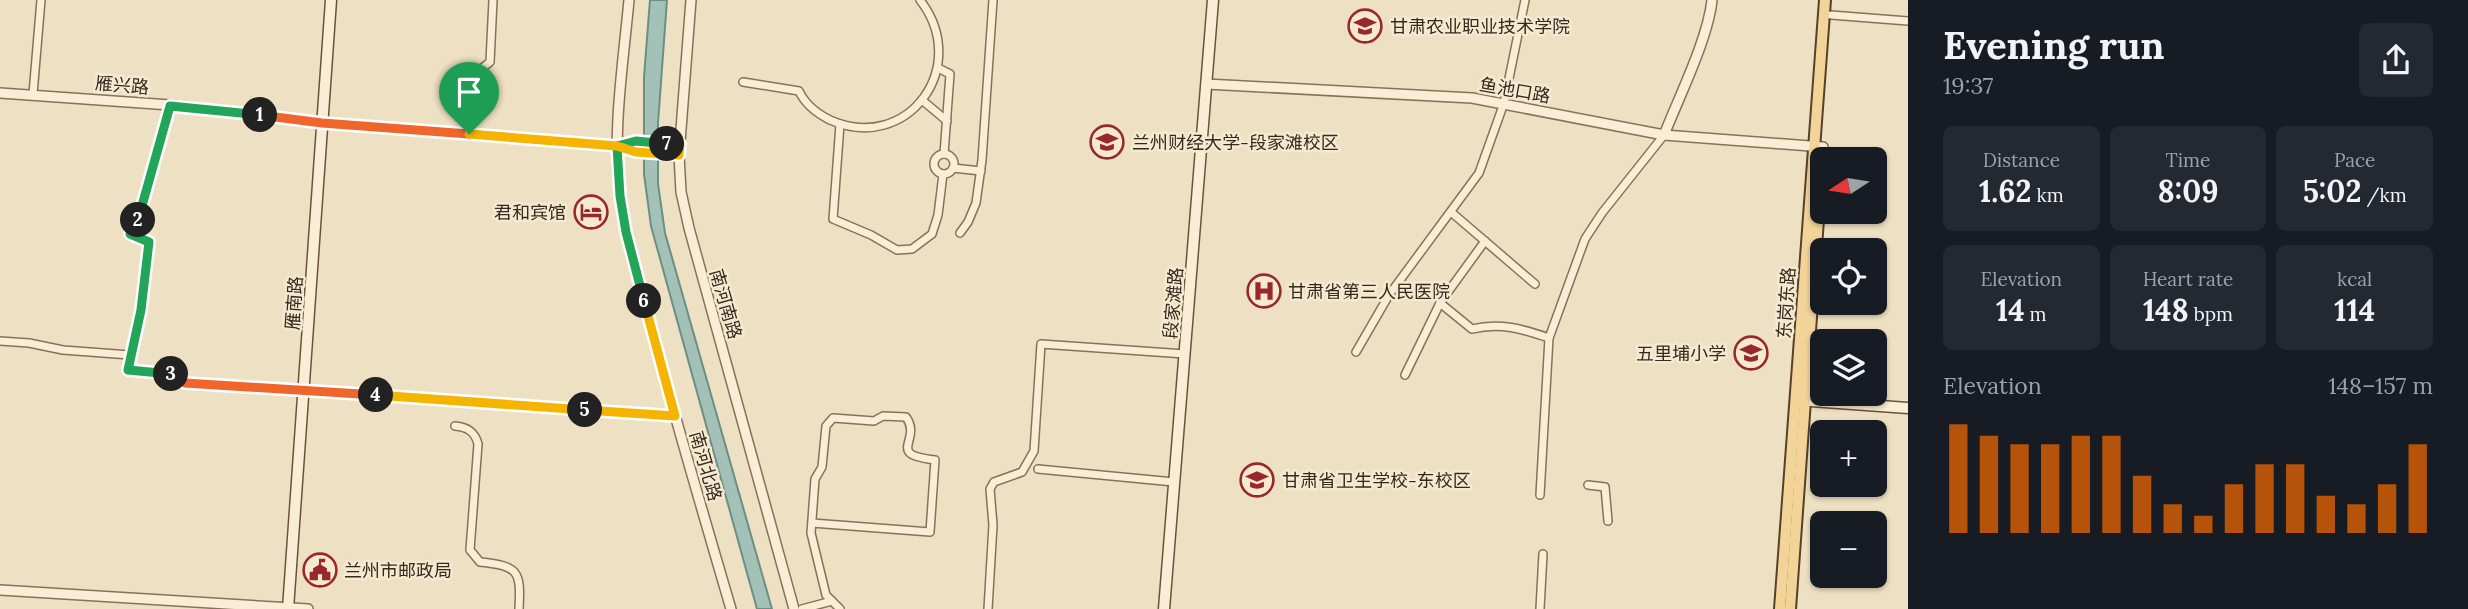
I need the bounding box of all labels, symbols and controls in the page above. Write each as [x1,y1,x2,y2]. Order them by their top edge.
school or university icon: 甘肃农业职业技术学院 [1346,7,1384,45]
place label: 甘肃农业职业技术学院 [1390,15,1570,38]
text: Evening run [1943,21,2165,69]
button: share [2359,23,2433,97]
pin [439,62,499,134]
street label: 雁兴路 [94,71,150,99]
text: 19:37 [1943,71,1993,100]
street label: 鱼池口路 [1478,72,1552,108]
icon: arrive [450,73,488,111]
pin: 1 [243,97,278,132]
text: 1 [256,102,263,126]
school or university icon: 兰州财经大学-段家滩校区 [1088,123,1126,161]
pin: 7 [650,127,684,162]
text: 7 [662,131,671,155]
place label: 兰州财经大学-段家滩校区 [1132,131,1339,154]
north arrow [1810,147,1886,224]
map controls [1810,147,1887,588]
text: Distance [1983,148,2060,172]
text: Time [2166,148,2210,172]
text: Pace [2334,148,2375,172]
text: 1.62 [1979,172,2031,210]
text: 8:09 [2157,172,2219,210]
text: 5:02 [2303,172,2361,210]
text: km [2031,183,2064,207]
text: /km [2361,183,2407,207]
hotel icon: 君和宾馆 [572,193,610,231]
place label: 君和宾馆 [494,201,566,224]
pin: 2 [120,202,156,238]
text: 2 [132,207,143,231]
button: locate [1810,238,1887,315]
street label: 南河南路 [705,266,747,342]
street label: 段家滩路 [1158,266,1188,340]
street label: 东岗东路 [1772,266,1800,340]
text: Elevation [1981,267,2062,291]
text: Heart rate [2143,267,2233,291]
text: kcal [2337,267,2372,291]
hospital icon: 甘肃省第三人民医院 [1245,272,1283,310]
street label: 雁南路 [281,275,307,331]
place label: 甘肃省第三人民医院 [1288,280,1450,303]
pin: 6 [626,284,662,318]
text: 6 [638,288,649,312]
text: 14 [1996,291,2025,329]
text: 148 [2143,291,2189,329]
text: 114 [2334,291,2375,329]
text: m [2025,302,2047,326]
text: bpm [2189,302,2233,326]
button: layers [1810,329,1887,406]
school or university icon: 五里埔小学 [1732,334,1770,372]
place label: 五里埔小学 [1636,342,1726,365]
pin: 3 [154,356,188,392]
text: 3 [165,361,176,385]
text: Elevation [1943,371,2042,400]
text: 148–157 m [2328,371,2433,400]
pin: 4 [358,378,394,412]
text: 4 [370,382,381,406]
pin: 5 [568,392,602,428]
text: 5 [579,397,590,421]
button: + [1810,420,1887,497]
street label: 南河北路 [685,428,727,504]
school or university icon: 甘肃省卫生学校-东校区 [1238,461,1276,499]
place label: 甘肃省卫生学校-东校区 [1282,469,1471,492]
button: − [1810,511,1887,588]
public building icon: 兰州市邮政局 [301,551,339,589]
place label: 兰州市邮政局 [344,559,452,582]

